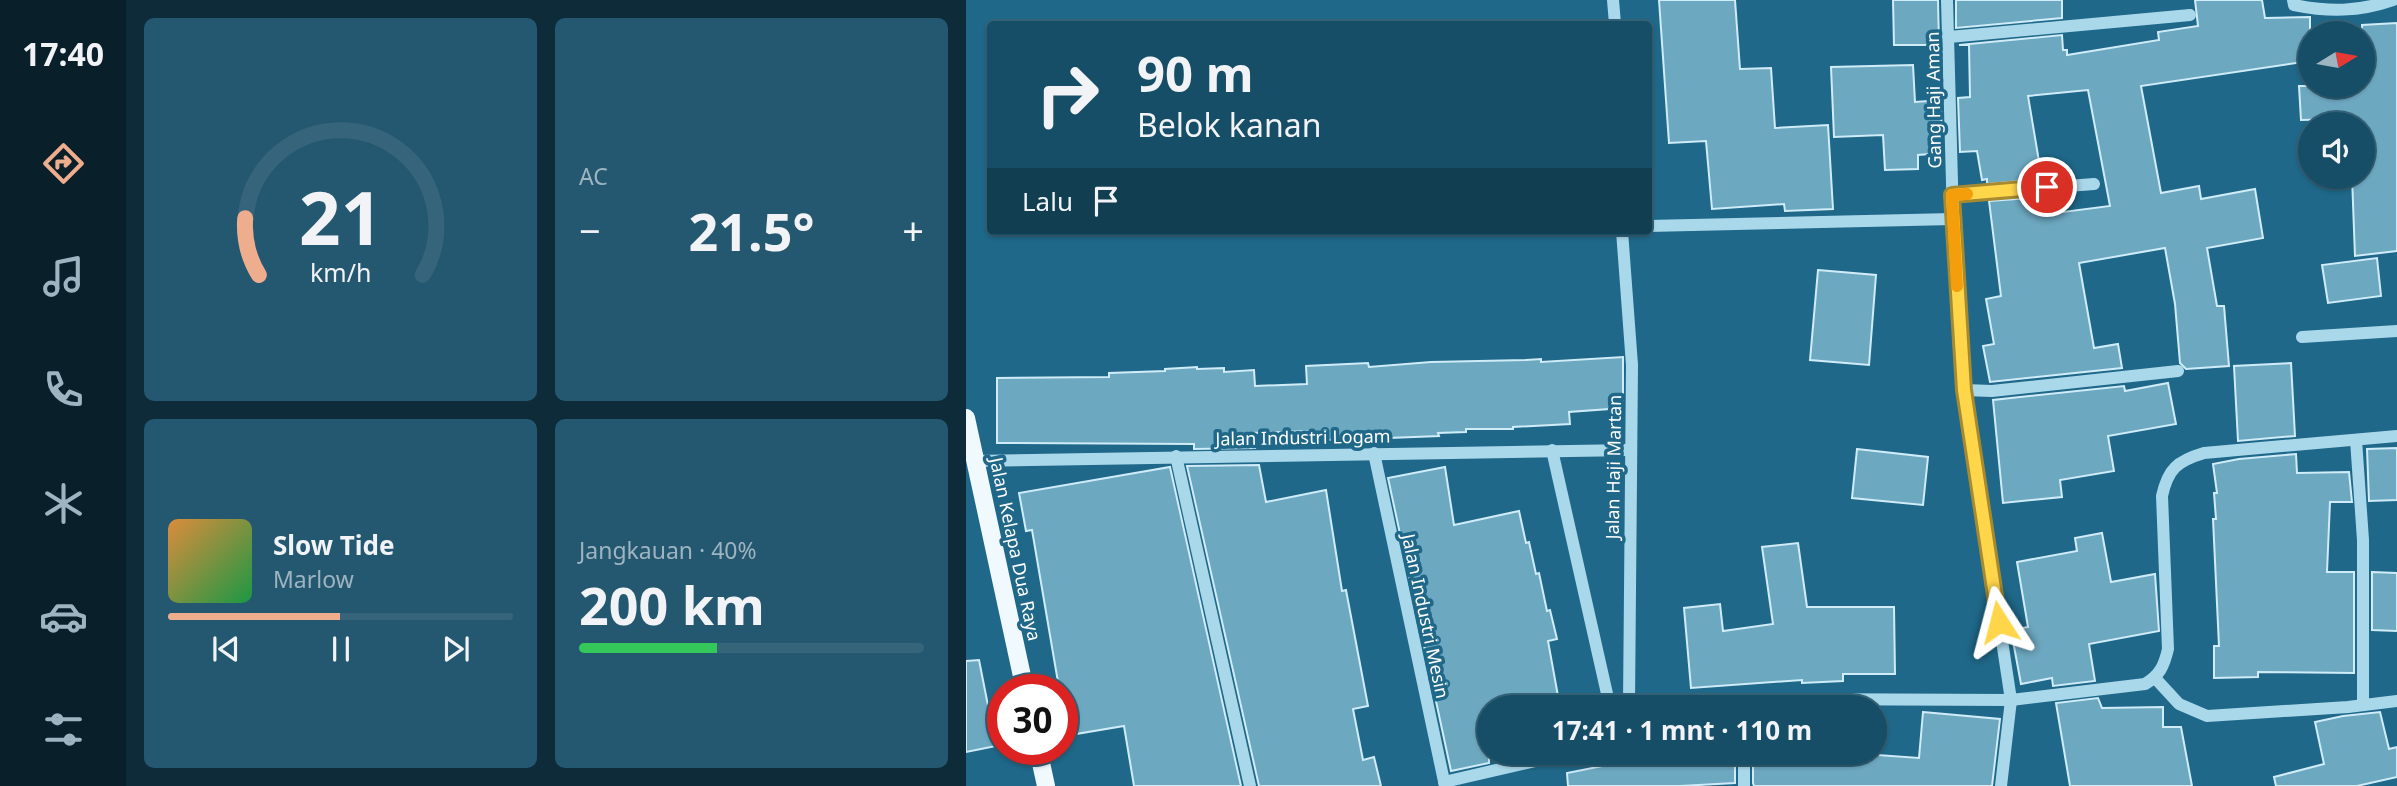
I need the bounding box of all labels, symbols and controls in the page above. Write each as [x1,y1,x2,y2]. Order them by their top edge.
north arrow [2298,21,2375,98]
map controls [2298,21,2375,189]
street label: Gang Haji Aman [1920,31,1946,169]
text: 17:40 [22,32,104,75]
text: 90 m [1137,40,1254,106]
icon: right [1022,49,1113,140]
text: Belok kanan [1137,103,1321,146]
button: sound [2298,112,2375,189]
icon: directions [39,139,88,188]
pin [2017,157,2077,217]
text: AC [579,160,608,192]
text: 21 [299,168,382,267]
icon: arrive [2028,168,2066,206]
icon: arrive [1087,182,1125,220]
text: Lalu [1022,183,1073,219]
text: 21.5° [689,195,814,266]
text: − [579,204,601,256]
text: + [902,204,924,256]
icon: music [39,252,88,301]
text: km/h [310,255,371,289]
icon: phone [39,365,88,414]
street label: Jalan Haji Martan [1600,395,1626,541]
street label: Jalan Industri Logam [1213,423,1391,451]
street label: Jalan Kelapa Dua Raya [984,453,1047,643]
icon: climate [39,479,88,528]
text: Slow Tide [273,527,395,563]
street label: Jalan Industri Mesin [1396,530,1455,701]
text: Jangkauan · 40% [579,534,757,566]
text: Marlow [273,563,354,595]
text: 200 km [579,569,765,640]
position arrow [1962,585,2036,659]
icon: car [39,592,88,641]
icon: previous [207,630,245,668]
icon: pause [322,630,360,668]
icon: next [437,630,475,668]
speed limit sign: 30 [987,674,1078,765]
icon: filters [39,705,88,754]
text: 17:41 · 1 mnt · 110 m [1552,712,1812,748]

